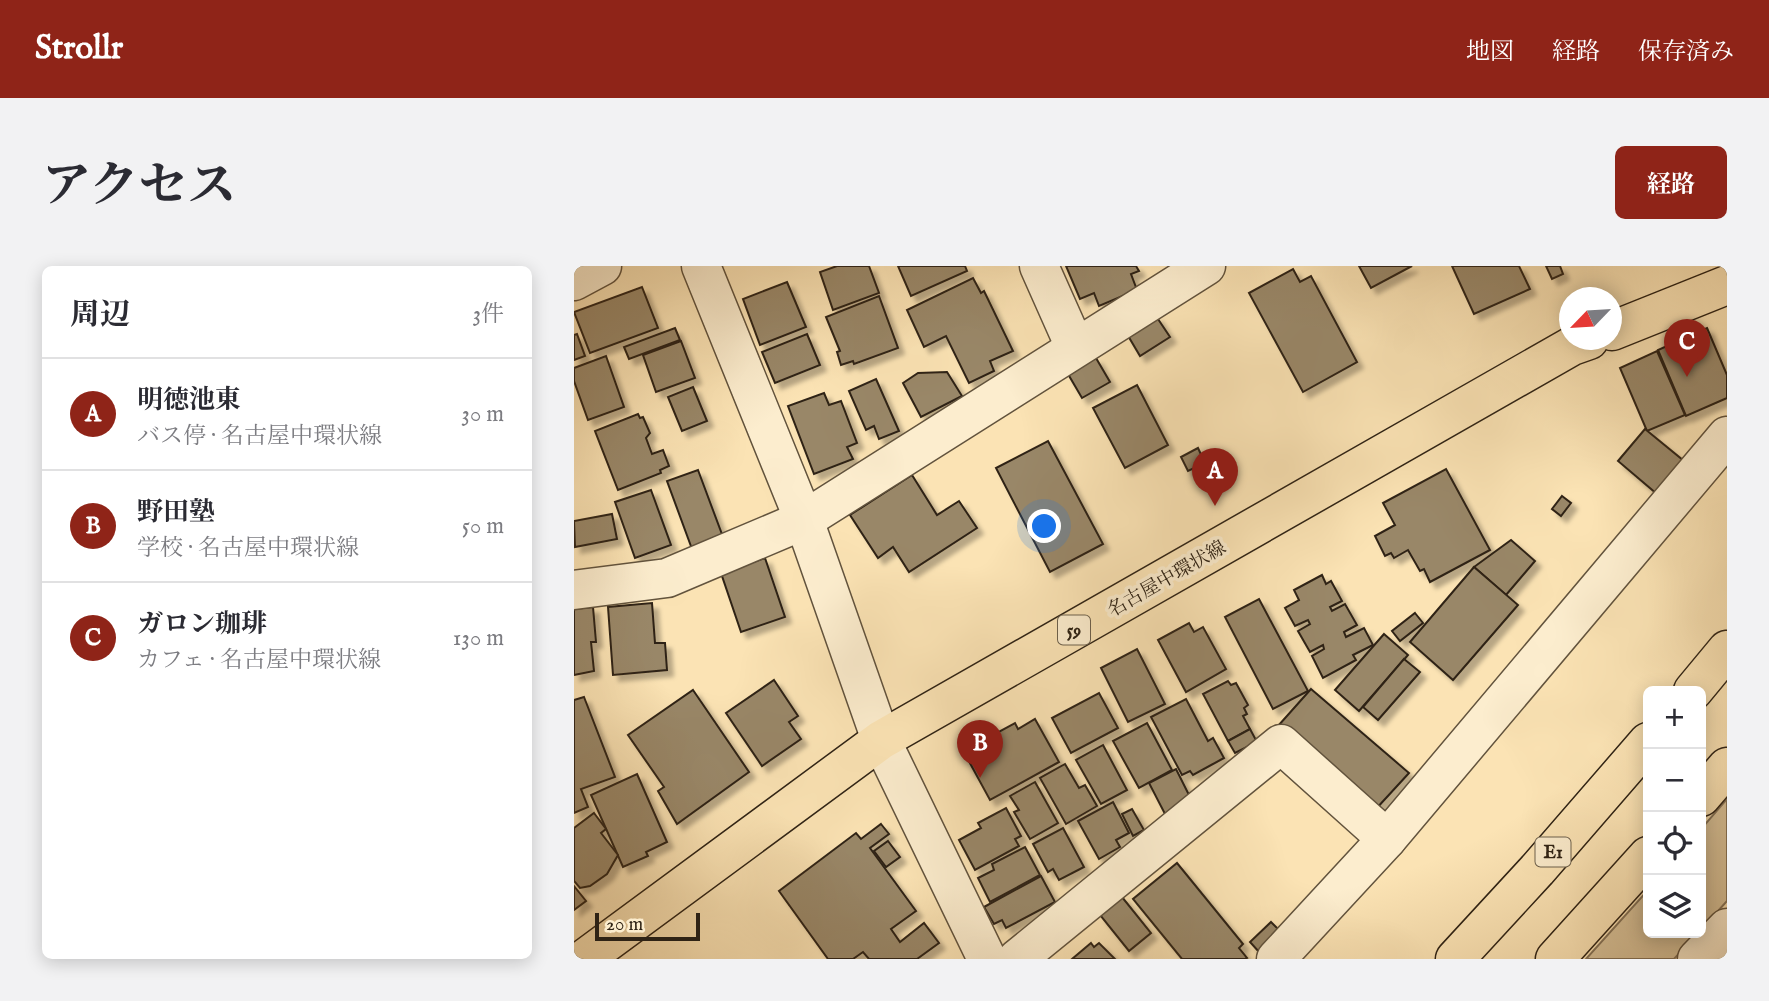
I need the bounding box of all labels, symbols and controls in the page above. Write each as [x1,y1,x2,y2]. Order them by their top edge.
text: Strollr [35,28,123,70]
text: 地図 [1466,37,1514,68]
text: 経路 [1552,37,1600,68]
text: 保存済み [1638,37,1734,68]
button: 経路 [1615,146,1727,219]
text: アクセス [42,157,237,219]
north arrow [1559,287,1622,350]
text: 周辺 [70,297,130,335]
text: 3件 [472,300,504,329]
pin: C [1664,319,1710,377]
text: 明徳池東 [137,384,241,417]
text: A [85,400,101,429]
text: 30 m [461,400,504,429]
text: バス停 · 名古屋中環状線 [137,422,382,451]
pin: A [1192,448,1238,506]
text: 野田塾 [137,496,215,529]
your location [1027,509,1061,543]
text: B [85,512,101,541]
text: 50 m [462,512,504,541]
text: 学校 · 名古屋中環状線 [137,534,359,563]
street label: 名古屋中環状線 [1103,536,1231,623]
text: ガロン珈琲 [137,608,267,641]
road number: 59 [1058,616,1090,644]
text: C [85,624,101,653]
text: 130 m [453,624,504,653]
text: カフェ · 名古屋中環状線 [137,646,381,675]
map controls [1643,686,1706,938]
button: + [1643,686,1706,749]
pin: B [957,720,1003,778]
button: − [1643,749,1706,812]
button: locate [1643,812,1706,875]
road number: E1 [1536,838,1570,866]
button: layers [1643,875,1706,938]
scale bar [595,910,700,942]
text: 20 m [606,913,643,937]

